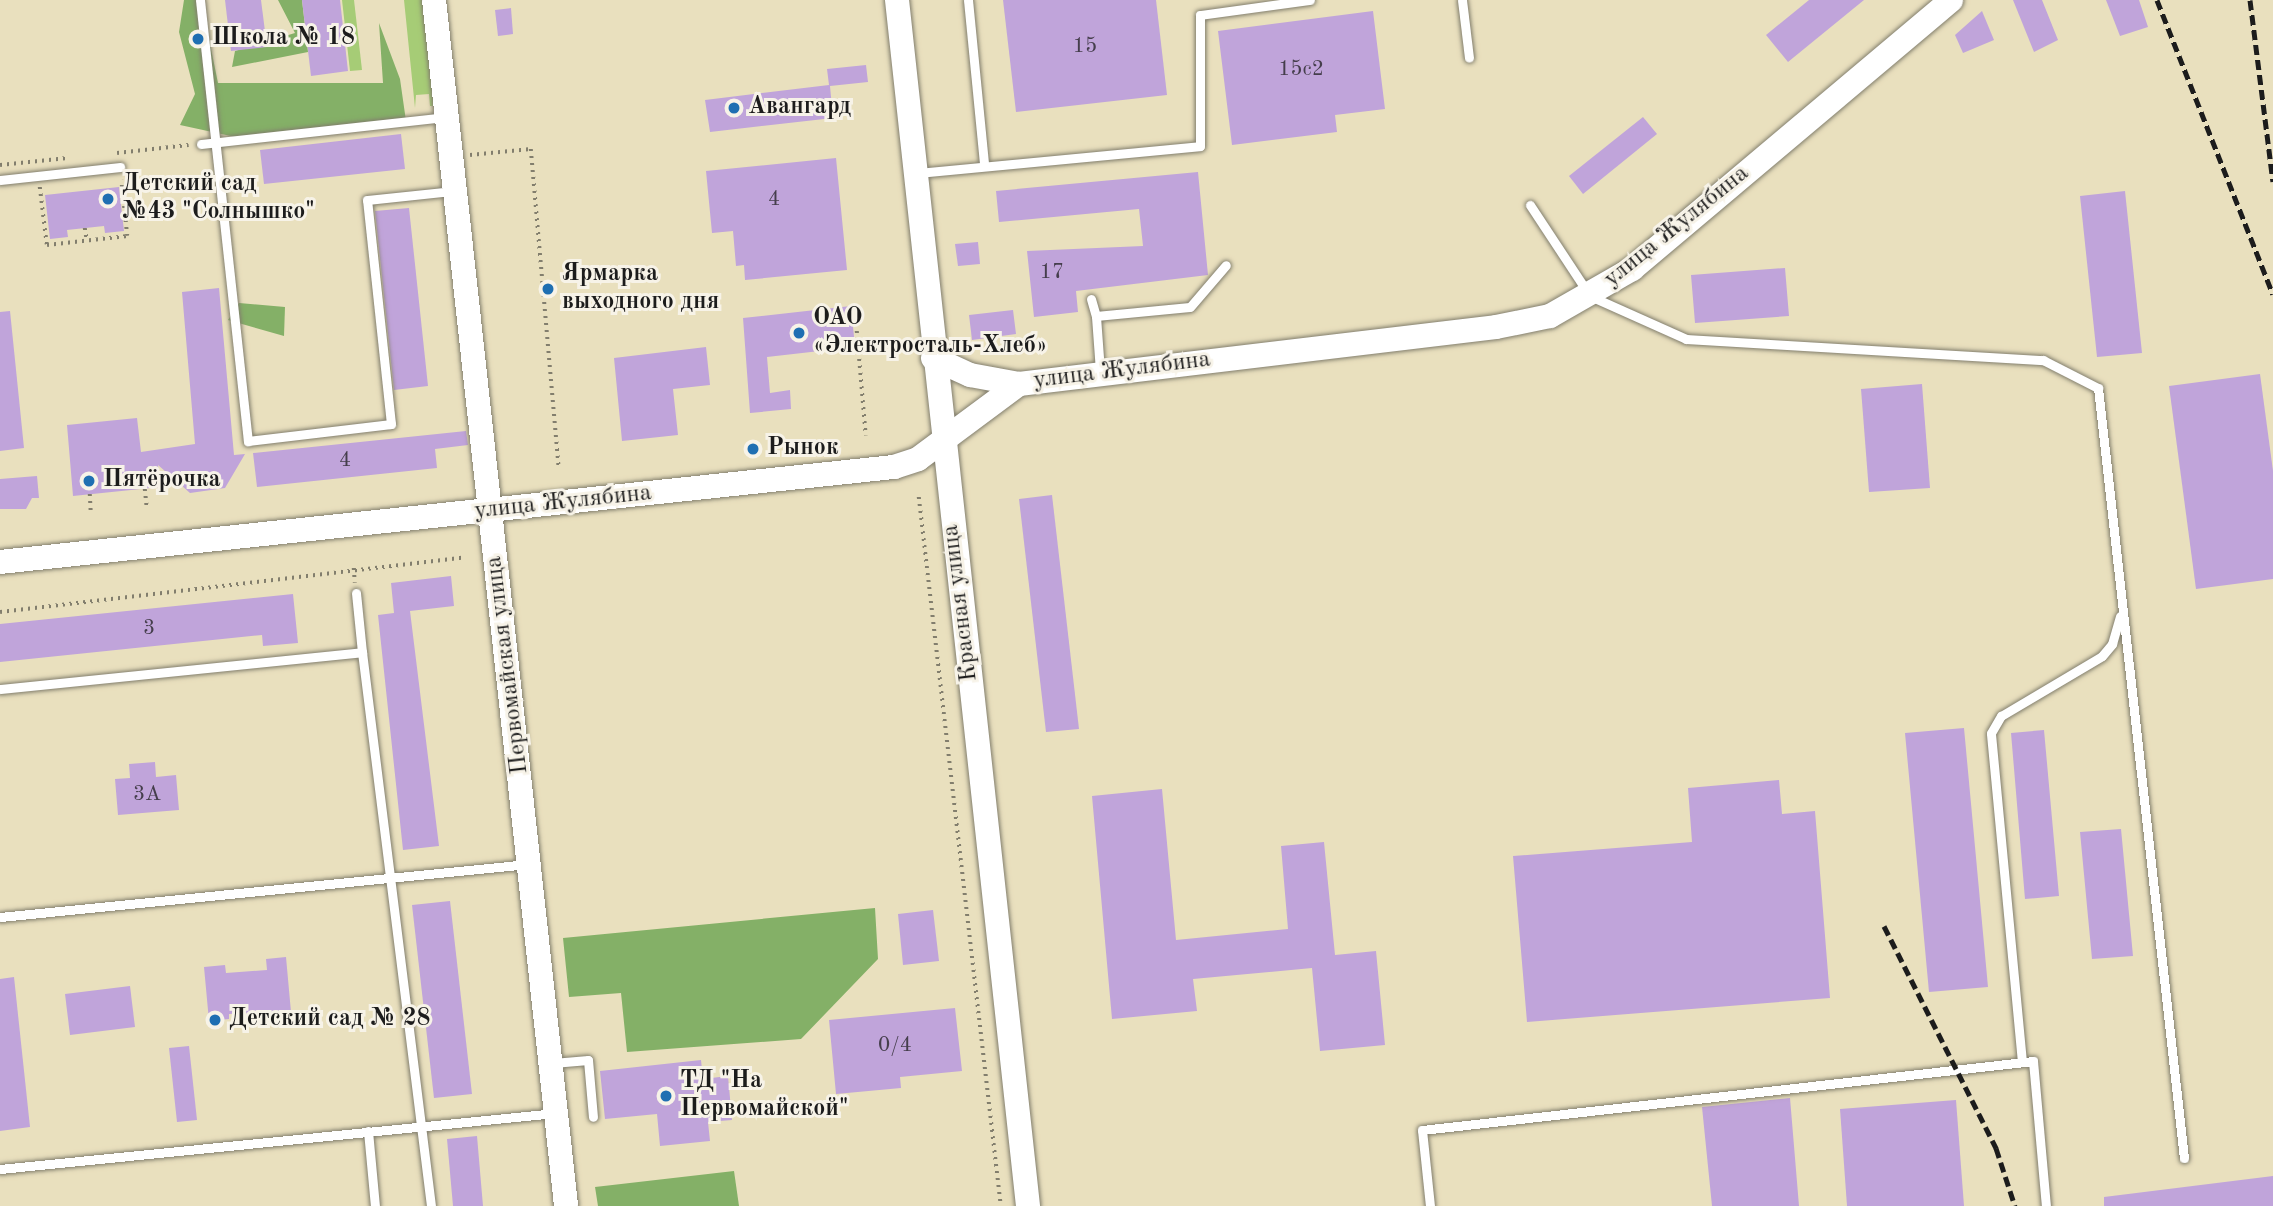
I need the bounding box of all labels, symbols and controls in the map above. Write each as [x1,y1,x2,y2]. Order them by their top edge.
place label: Школа № 18 [212,25,355,53]
marker: Школа № 18 [190,31,206,47]
house number: 15 [1073,34,1097,60]
house number: 15с2 [1278,57,1324,83]
place label: Авангард [748,94,851,122]
marker: Авангард [726,100,742,116]
street label: улица Жулябина [1599,160,1755,294]
place label: Детский сад №43 "Солнышко" [122,171,315,227]
house number: 4 [768,187,780,213]
marker: Детский сад №43 "Солнышко" [100,191,116,207]
house number: 17 [1040,260,1064,286]
place label: Ярмарка выходного дня [562,261,719,317]
marker: Ярмарка выходного дня [540,281,556,297]
place label: ОАО «Электросталь-Хлеб» [813,305,1047,361]
marker: ОАО «Электросталь-Хлеб» [791,325,807,341]
street label: улица Жулябина [1032,346,1212,396]
place label: Рынок [767,435,839,463]
marker: Рынок [745,441,761,457]
house number: 4 [339,448,351,474]
place label: Пятёрочка [103,467,221,495]
marker: Пятёрочка [81,473,97,489]
street label: улица Жулябина [473,479,653,527]
street label: Красная улица [937,523,985,683]
street label: Первомайская улица [480,554,536,776]
house number: 3 [143,616,155,642]
house number: 3А [133,782,161,808]
place label: Детский сад № 28 [229,1006,431,1034]
marker: Детский сад № 28 [207,1012,223,1028]
house number: 0/4 [878,1033,912,1059]
place label: ТД "На Первомайской" [680,1068,848,1124]
marker: ТД "На Первомайской" [658,1088,674,1104]

